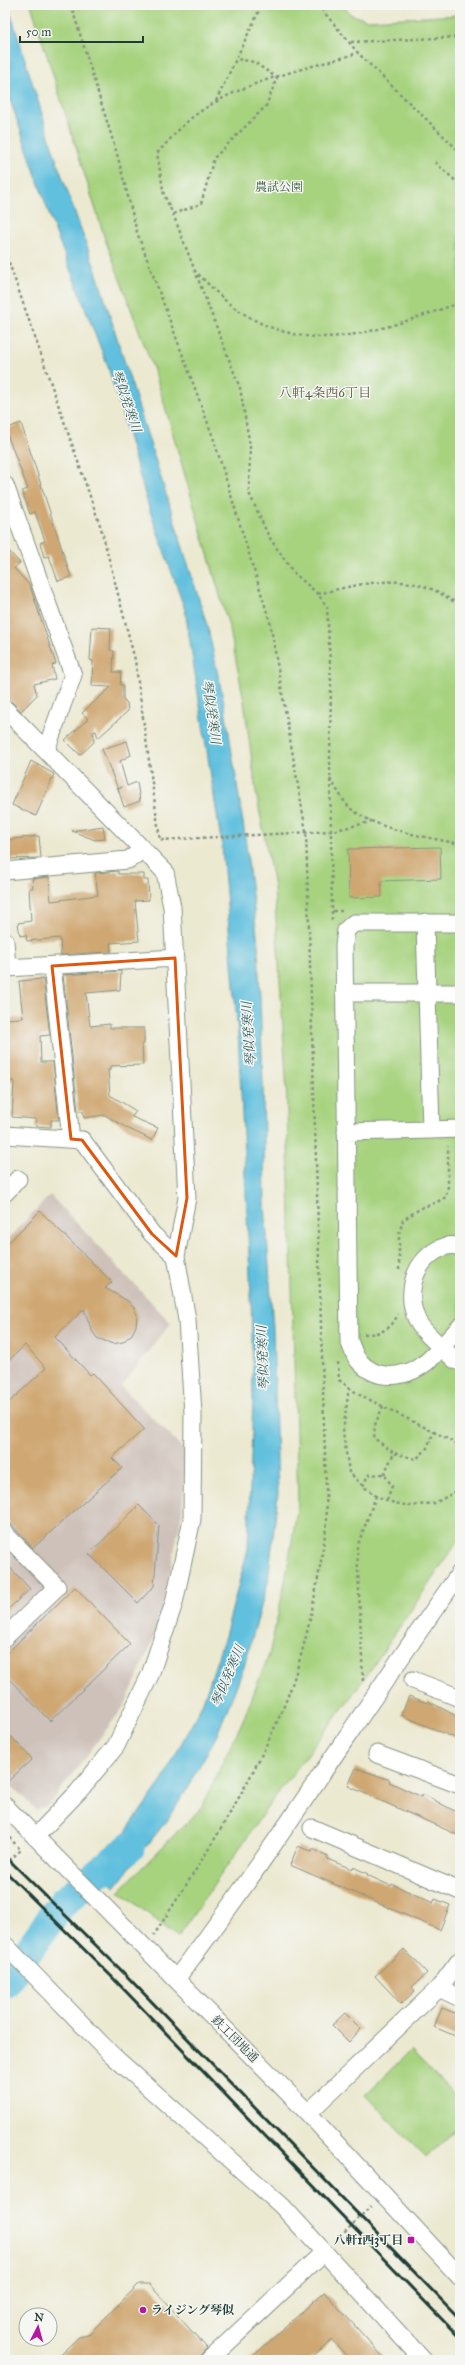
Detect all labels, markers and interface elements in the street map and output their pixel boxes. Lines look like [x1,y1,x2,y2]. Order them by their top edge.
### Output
scale bar [20,18,143,44]
text: 50 m [26,25,51,39]
park label: 農試公園 [255,180,303,194]
water label: 琴似発寒川 [108,368,145,436]
district label: 八軒4条西6丁目 [279,385,371,401]
water label: 琴似発寒川 [199,679,224,747]
water label: 琴似発寒川 [239,999,259,1067]
water label: 琴似発寒川 [254,1323,272,1391]
water label: 琴似発寒川 [208,1641,249,1709]
street label: 鉄工団地通 [208,2012,261,2065]
place label: 八軒1西3丁目 [333,2233,403,2248]
marker: 八軒1西3丁目 [406,2235,416,2245]
place label: ライジング琴似 [151,2303,234,2317]
marker: ライジング琴似 [138,2305,148,2315]
north arrow [18,2307,58,2347]
text: N [34,2311,45,2325]

